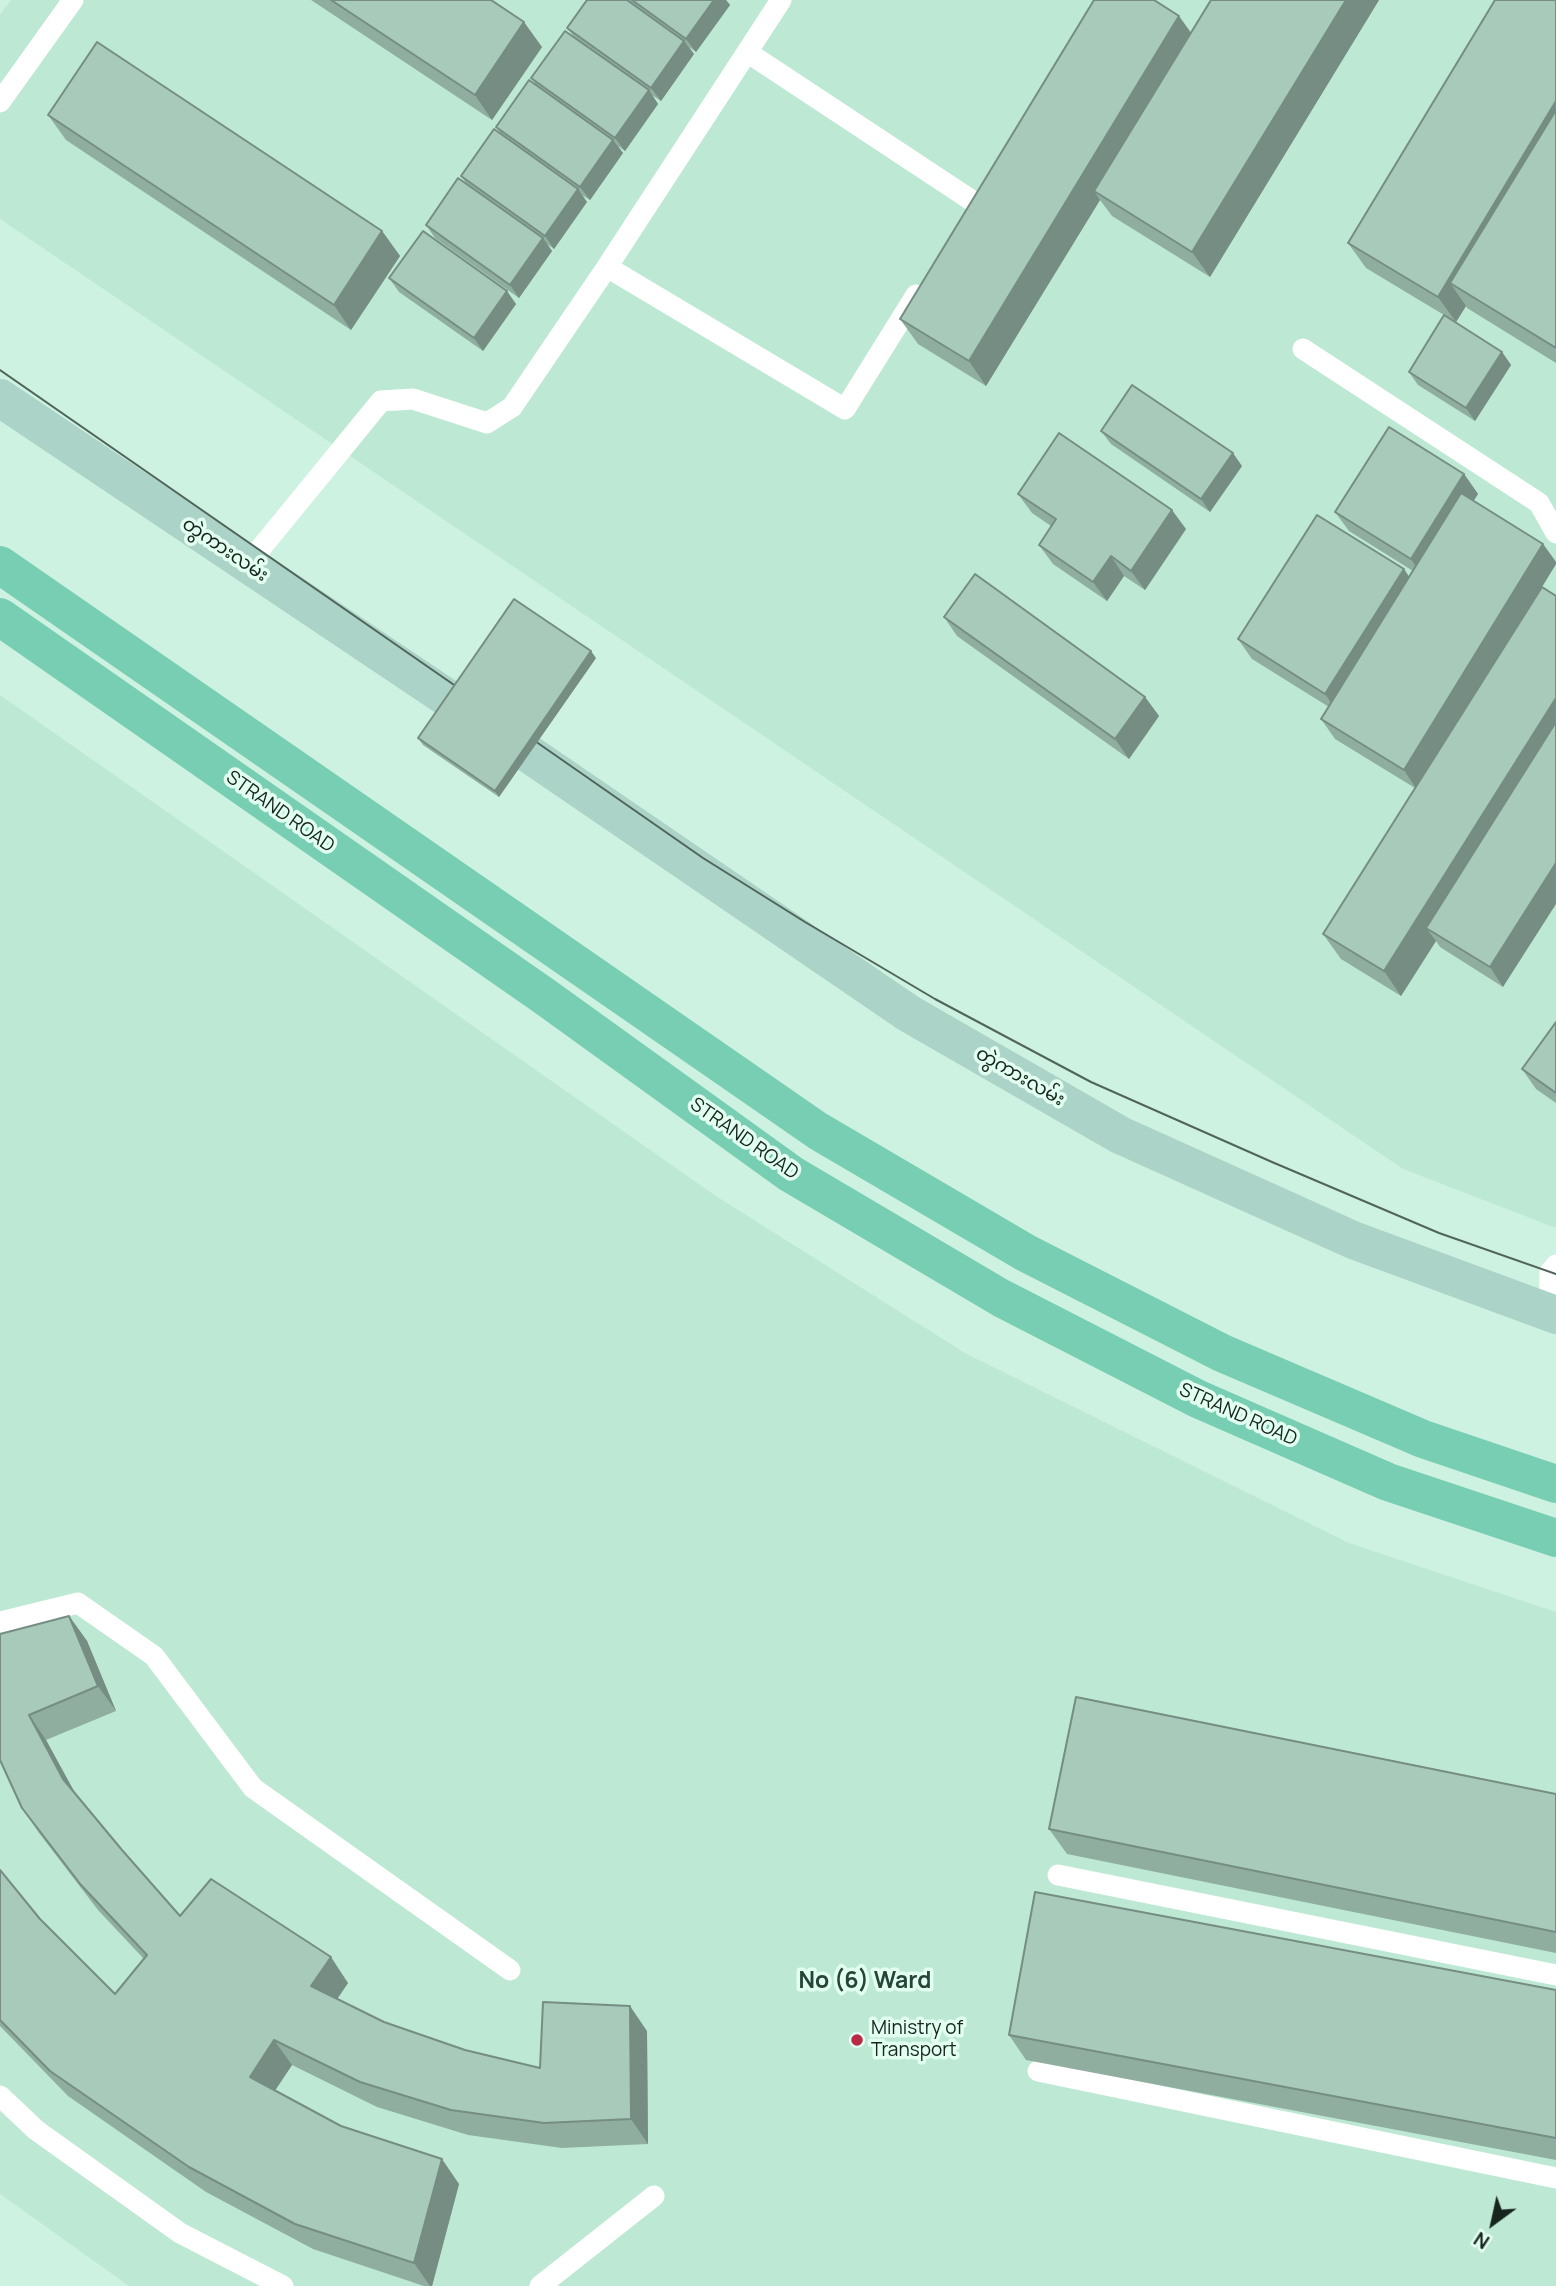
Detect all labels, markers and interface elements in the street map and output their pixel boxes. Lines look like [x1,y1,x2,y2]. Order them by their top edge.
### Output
street label: တွဲကားလမ်း [178,513,272,587]
street label: STRAND ROAD [222,766,338,858]
street label: တွဲကားလမ်း [972,1042,1068,1112]
street label: STRAND ROAD [686,1093,802,1185]
street label: STRAND ROAD [1175,1379,1301,1451]
district label: No (6) Ward [799,1968,931,1996]
place label: Ministry of Transport [871,2018,963,2062]
marker: Ministry of Transport [849,2032,865,2048]
north arrow [1458,2188,1528,2258]
text: N [1469,2226,1494,2255]

